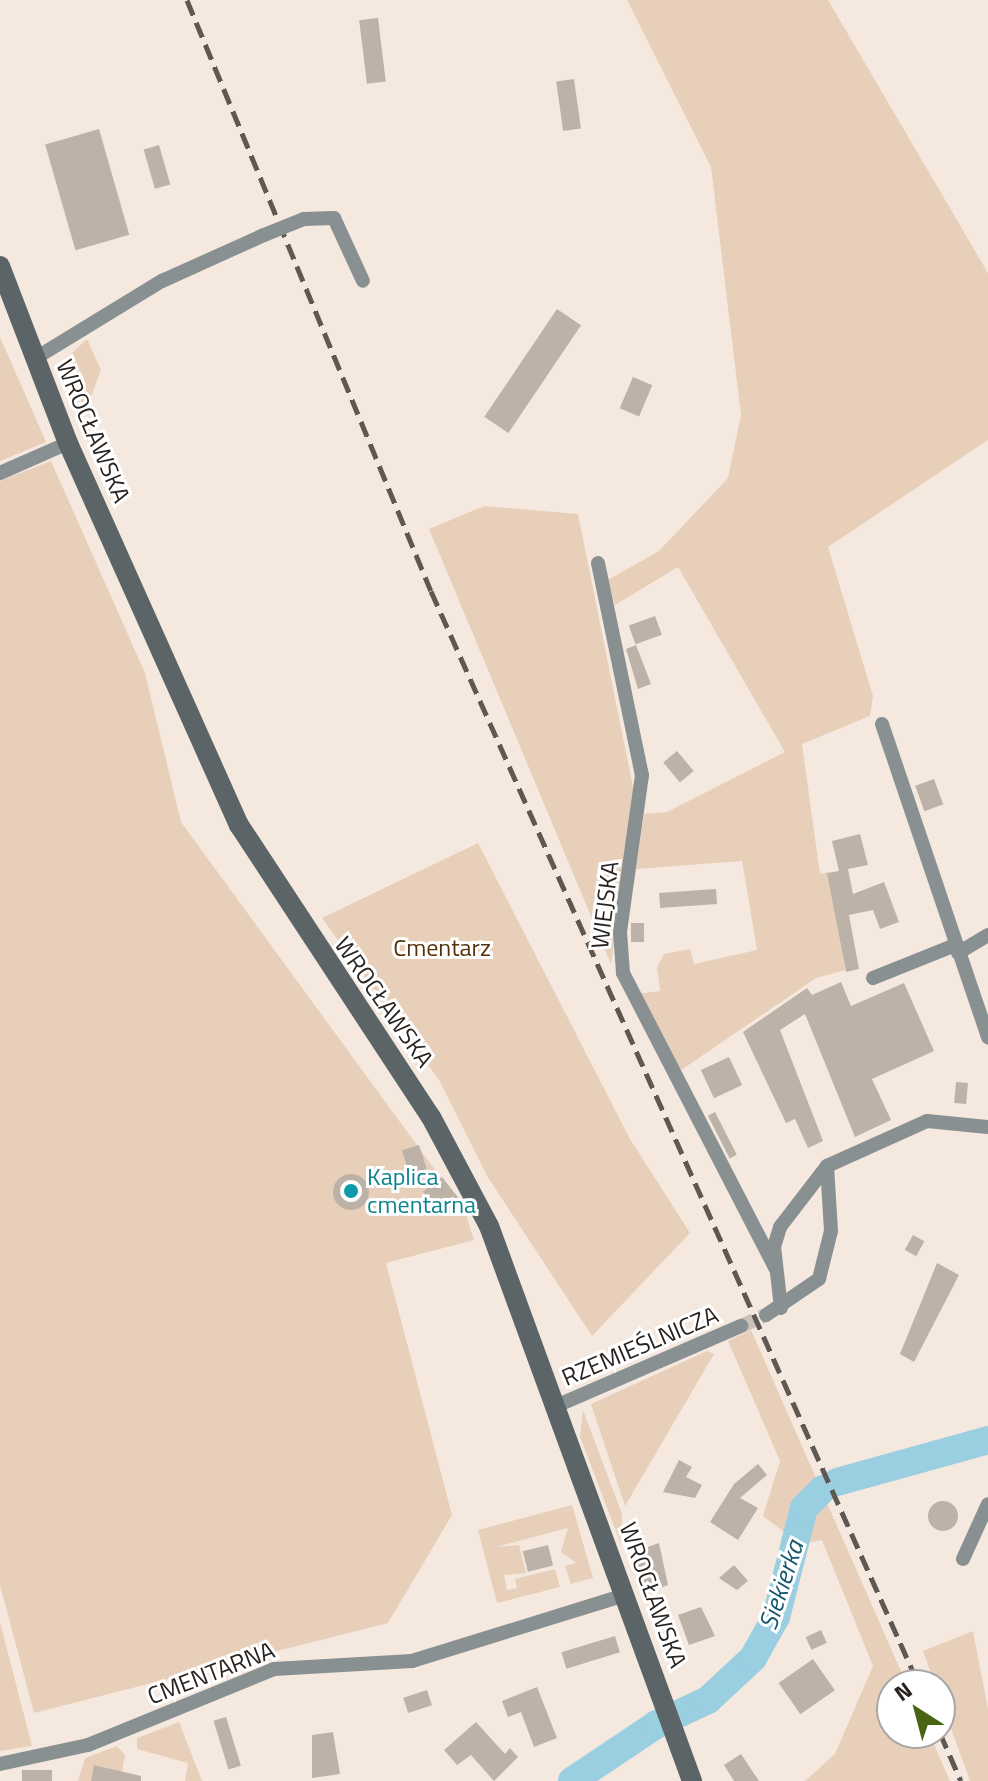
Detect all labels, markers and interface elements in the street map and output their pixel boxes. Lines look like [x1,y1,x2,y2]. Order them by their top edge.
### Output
street label: WROCŁAWSKA [50,355,136,507]
street label: WIEJSKA [585,859,625,951]
street label: WROCŁAWSKA [328,931,440,1073]
park label: Cmentarz [393,934,491,962]
place label: Kaplica cmentarna [367,1163,476,1219]
marker: Kaplica cmentarna [342,1182,360,1200]
street label: RZEMIEŚLNICZA [557,1300,723,1392]
street label: WROCŁAWSKA [613,1518,693,1672]
water label: Siekierka [752,1537,810,1633]
street label: CMENTARNA [143,1636,279,1710]
north arrow [876,1669,956,1749]
text: N [887,1673,919,1709]

